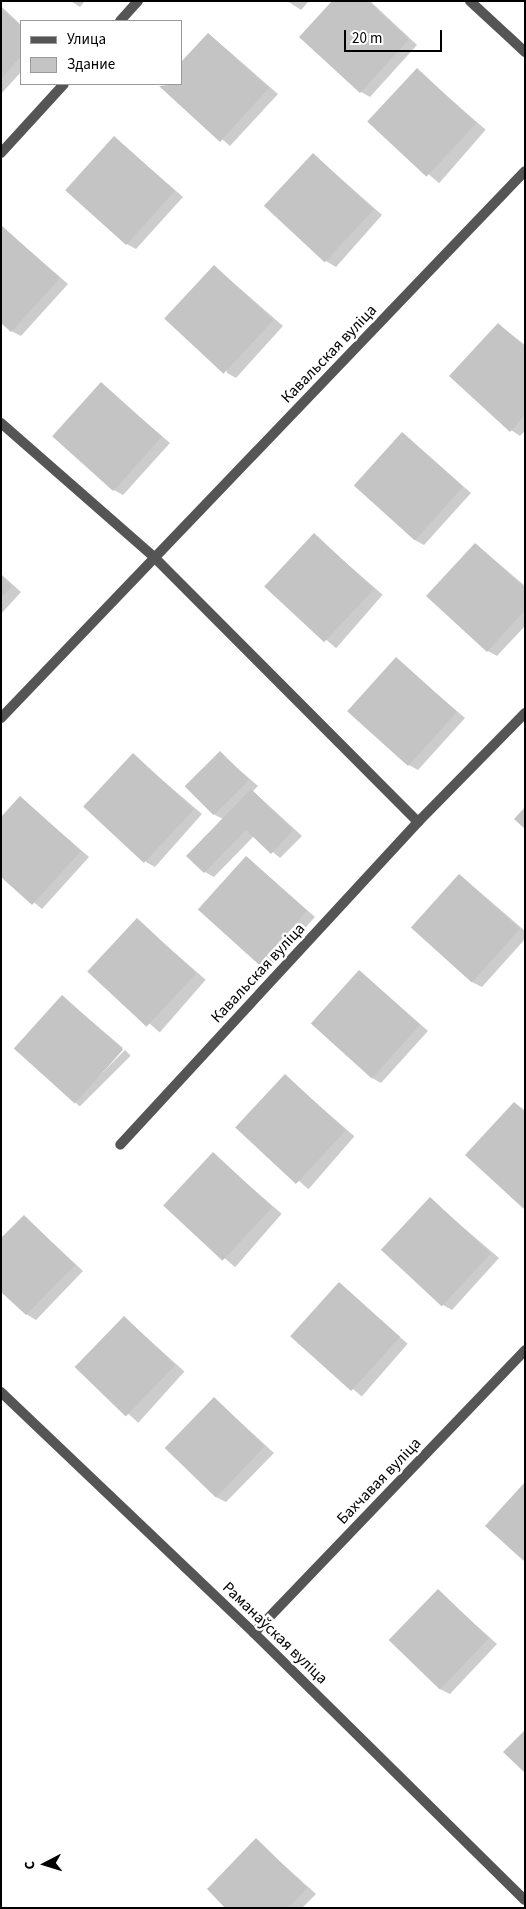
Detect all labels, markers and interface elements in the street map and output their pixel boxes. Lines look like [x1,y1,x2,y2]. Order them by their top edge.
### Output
legend [20,20,182,85]
scale bar [346,20,444,52]
text: 20 m [352,28,382,49]
text: Улица [67,29,106,50]
text: Здание [67,54,115,75]
street label: Кавальская вуліца [277,301,381,407]
street label: Кавальская вуліца [207,919,309,1027]
street label: Бахчавая вуліца [333,1434,425,1528]
street label: Раманаўская вуліца [218,1578,332,1688]
north arrow [20,1839,70,1889]
text: С [20,1860,40,1870]

